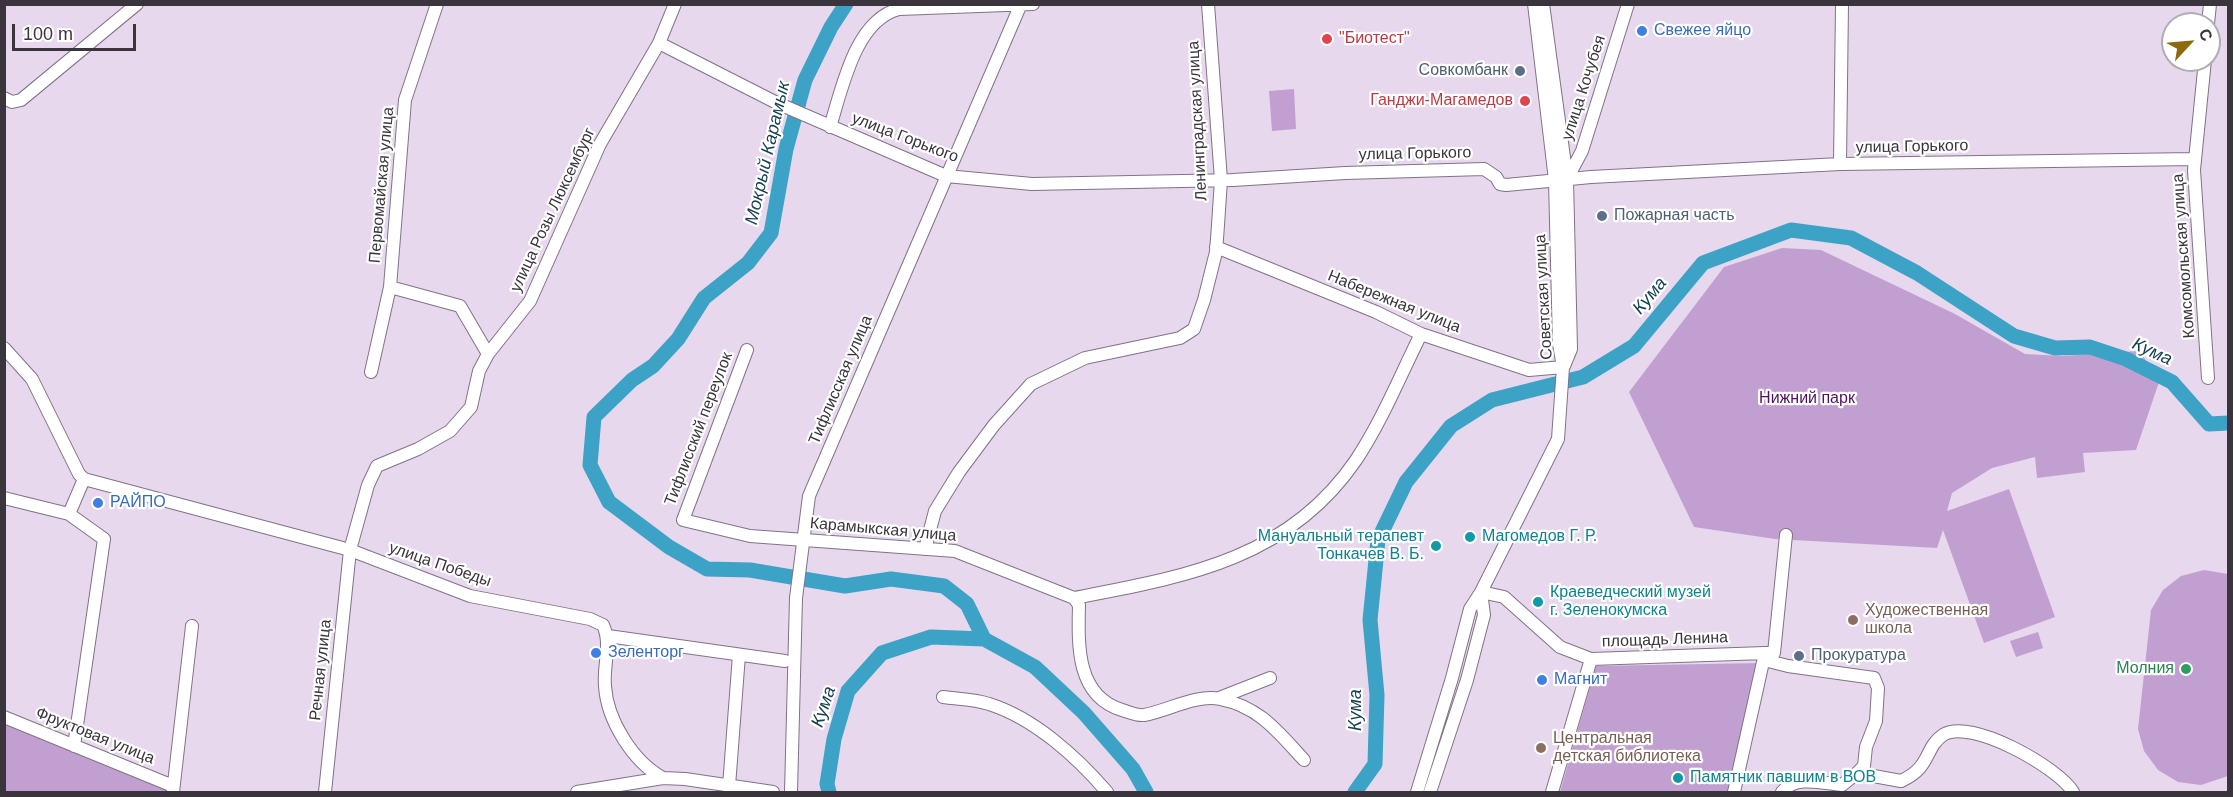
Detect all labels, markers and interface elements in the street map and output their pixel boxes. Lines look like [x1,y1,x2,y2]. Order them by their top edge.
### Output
scale bar [15,12,140,50]
north arrow [2161,12,2221,72]
place label: Свежее яйцо [1654,21,1751,41]
text: 100 m [23,24,73,44]
marker: Свежее яйцо [1635,24,1649,38]
text: С [2196,26,2216,44]
place label: "Биотест" [1339,29,1410,49]
marker: "Биотест" [1320,32,1334,46]
street label: улица Кочубея [1558,33,1610,143]
street label: Ленинградская улица [1184,40,1212,202]
place label: Совкомбанк [1419,61,1508,81]
marker: Совкомбанк [1513,64,1527,78]
water label: Мокрый Карамык [741,79,795,227]
place label: Ганджи-Магамедов [1370,91,1513,111]
marker: Ганджи-Магамедов [1518,94,1532,108]
street label: Первомайская улица [366,106,398,264]
street label: улица Горького [849,109,961,167]
street label: улица Розы Люксембург [506,125,600,295]
street label: улица Горького [1856,136,1968,158]
street label: улица Горького [1359,143,1471,165]
street label: Комсомольская улица [2169,173,2199,339]
place label: Пожарная часть [1614,206,1734,226]
marker: Пожарная часть [1595,209,1609,223]
street label: Советская улица [1531,234,1557,360]
street label: Набережная улица [1325,267,1463,337]
water label: Кума [1628,273,1672,319]
street label: Тифлисская улица [805,313,877,447]
water label: Кума [2129,333,2175,371]
street label: Тифлисский переулок [661,350,737,508]
park label: Нижний парк [1759,389,1855,409]
place label: РАЙПО [110,493,166,513]
marker: РАЙПО [91,496,105,510]
street label: Карамыкская улица [809,514,957,546]
place label: Мануальный терапевт Тонкачев В. Б. [1258,527,1424,565]
place label: Магомедов Г. Р. [1482,527,1597,547]
marker: Магомедов Г. Р. [1463,530,1477,544]
street label: улица Победы [386,538,494,592]
marker: Мануальный терапевт Тонкачев В. Б. [1429,539,1443,553]
place label: Краеведческий музей г. Зеленокумска [1550,583,1711,621]
marker: Краеведческий музей г. Зеленокумска [1531,595,1545,609]
place label: Художественная школа [1865,601,1988,639]
marker: Художественная школа [1846,613,1860,627]
street label: Речная улица [306,619,336,721]
street label: площадь Ленина [1602,628,1728,652]
place label: Зеленторг [608,643,684,663]
marker: Зеленторг [589,646,603,660]
place label: Прокуратура [1811,646,1906,666]
marker: Прокуратура [1792,649,1806,663]
place label: Молния [2116,659,2174,679]
marker: Молния [2179,662,2193,676]
place label: Магнит [1554,670,1607,690]
marker: Магнит [1535,673,1549,687]
water label: Кума [807,684,841,730]
water label: Кума [1345,689,1367,731]
street label: Фруктовая улица [33,703,157,769]
place label: Центральная детская библиотека [1553,729,1701,767]
marker: Центральная детская библиотека [1534,741,1548,755]
place label: Памятник павшим в ВОВ [1690,768,1876,788]
marker: Памятник павшим в ВОВ [1671,771,1685,785]

